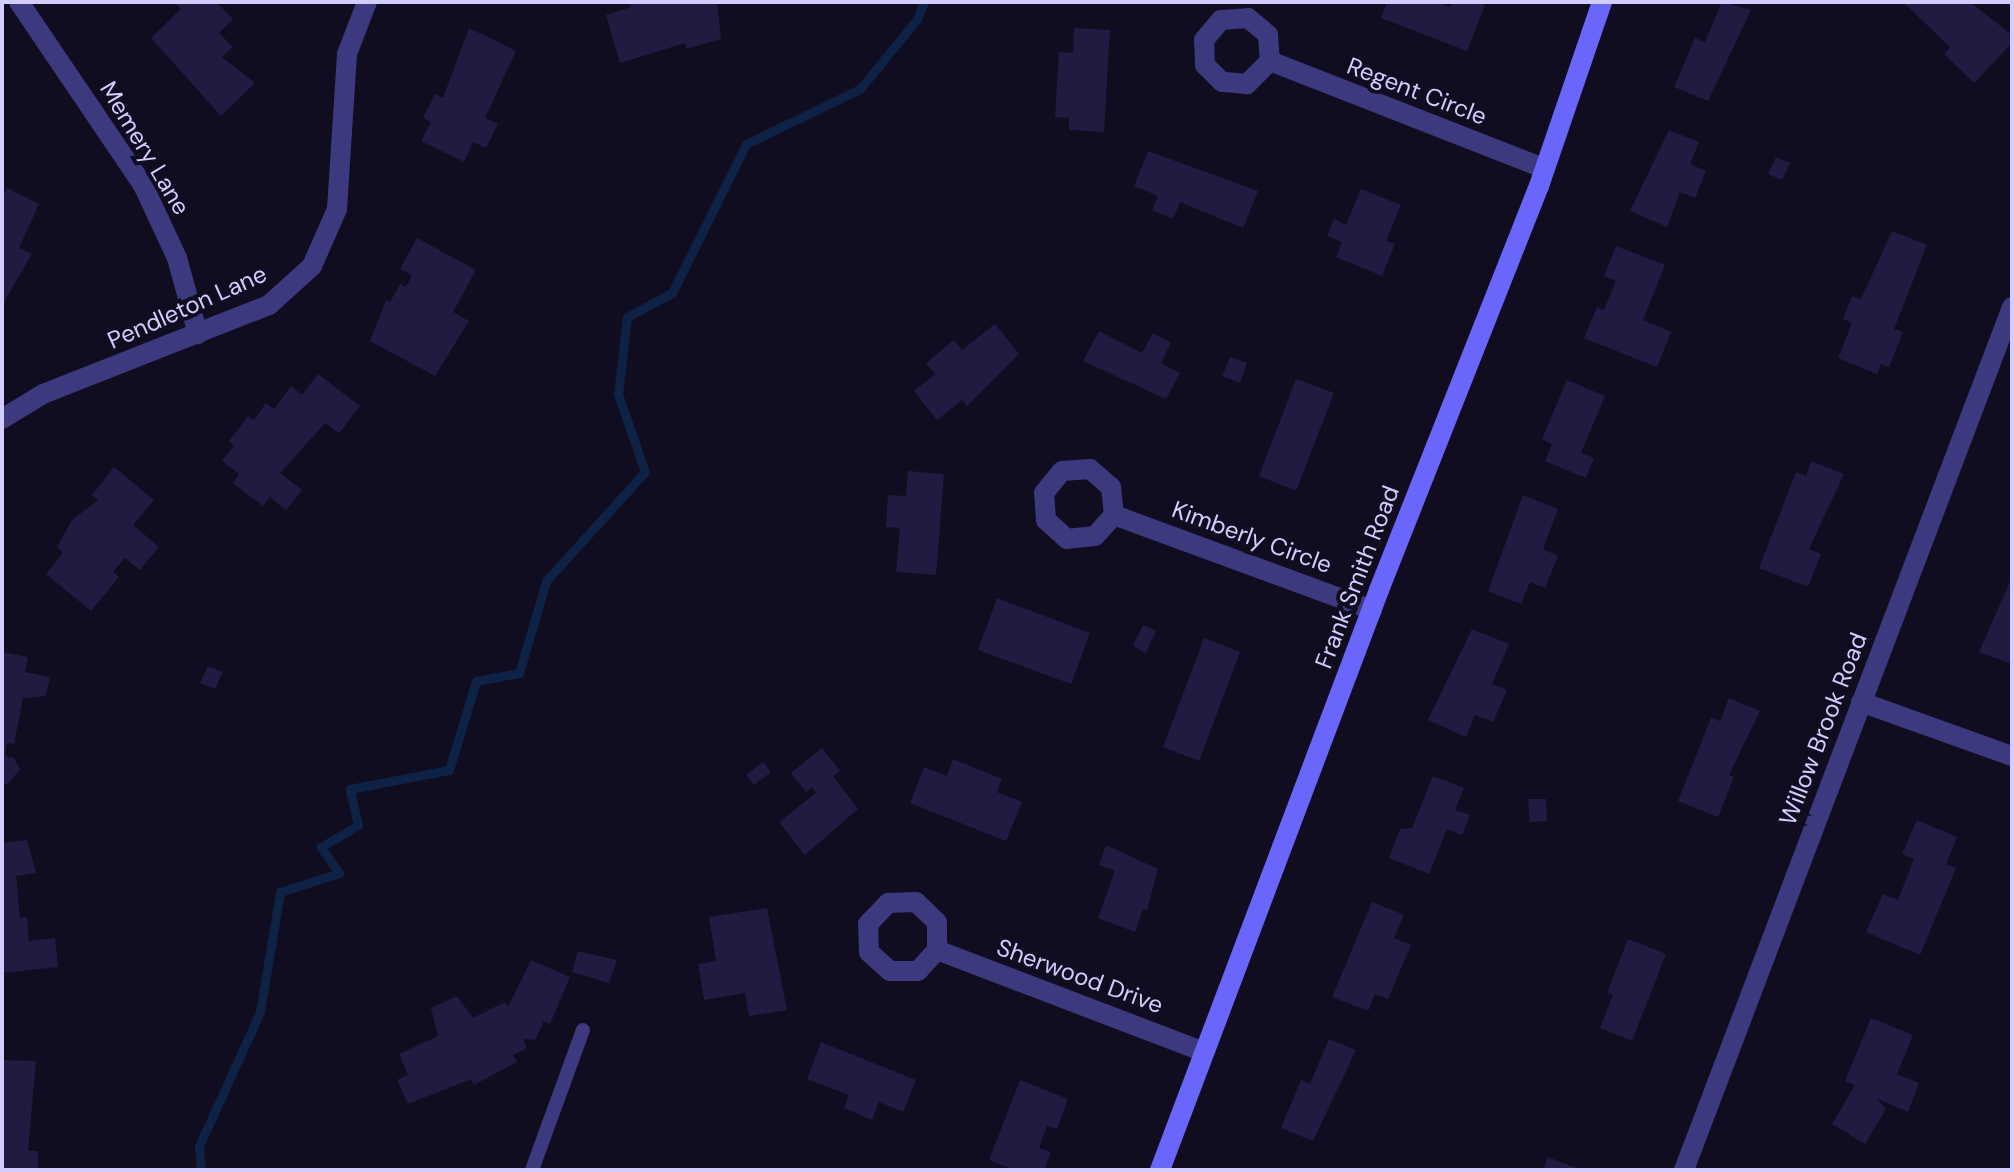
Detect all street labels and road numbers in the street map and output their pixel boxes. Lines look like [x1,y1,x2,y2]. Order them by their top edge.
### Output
street label: Regent Circle [1343,51,1491,131]
street label: Memery Lane [94,76,196,220]
street label: Pendleton Lane [103,259,271,355]
street label: Frank Smith Road [1309,481,1405,673]
street label: Kimberly Circle [1168,495,1336,579]
street label: Willow Brook Road [1773,629,1873,829]
street label: Sherwood Drive [993,933,1167,1019]

